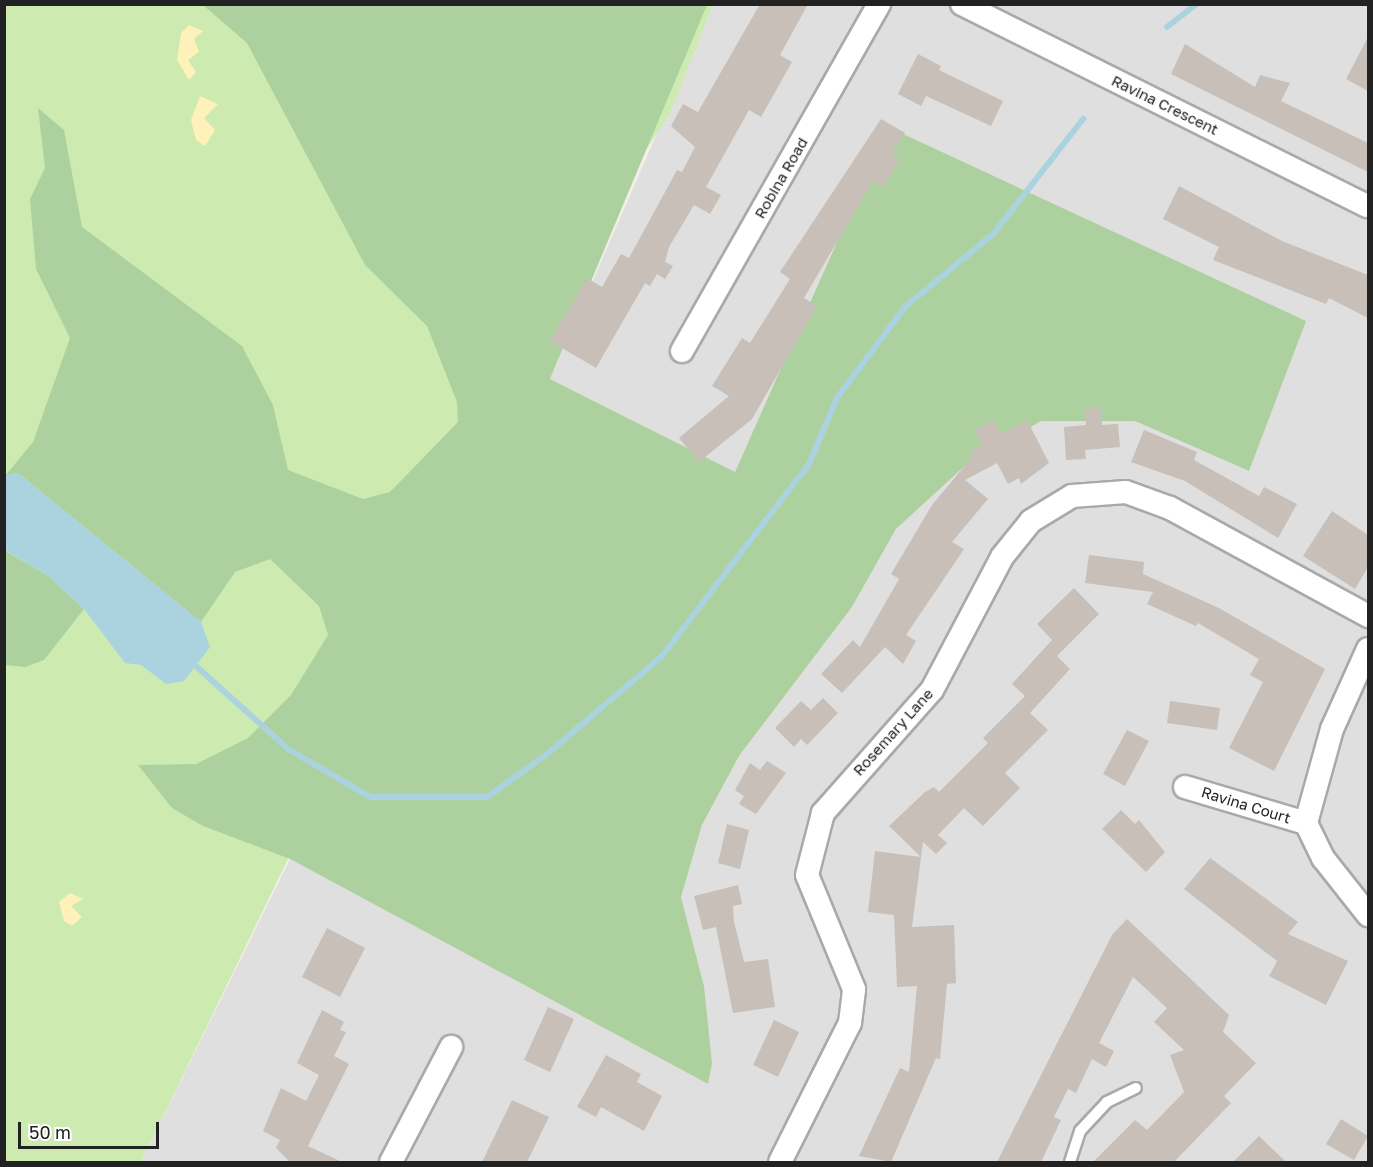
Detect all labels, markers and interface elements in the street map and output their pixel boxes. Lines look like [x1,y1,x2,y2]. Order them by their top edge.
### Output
street label: Ravina Crescent [1109,71,1221,139]
street label: Robina Road [751,134,811,222]
street label: Rosemary Lane [849,685,937,779]
street label: Ravina Court [1199,783,1293,827]
scale bar [21,1110,162,1148]
text: 50 m [29,1121,71,1143]

